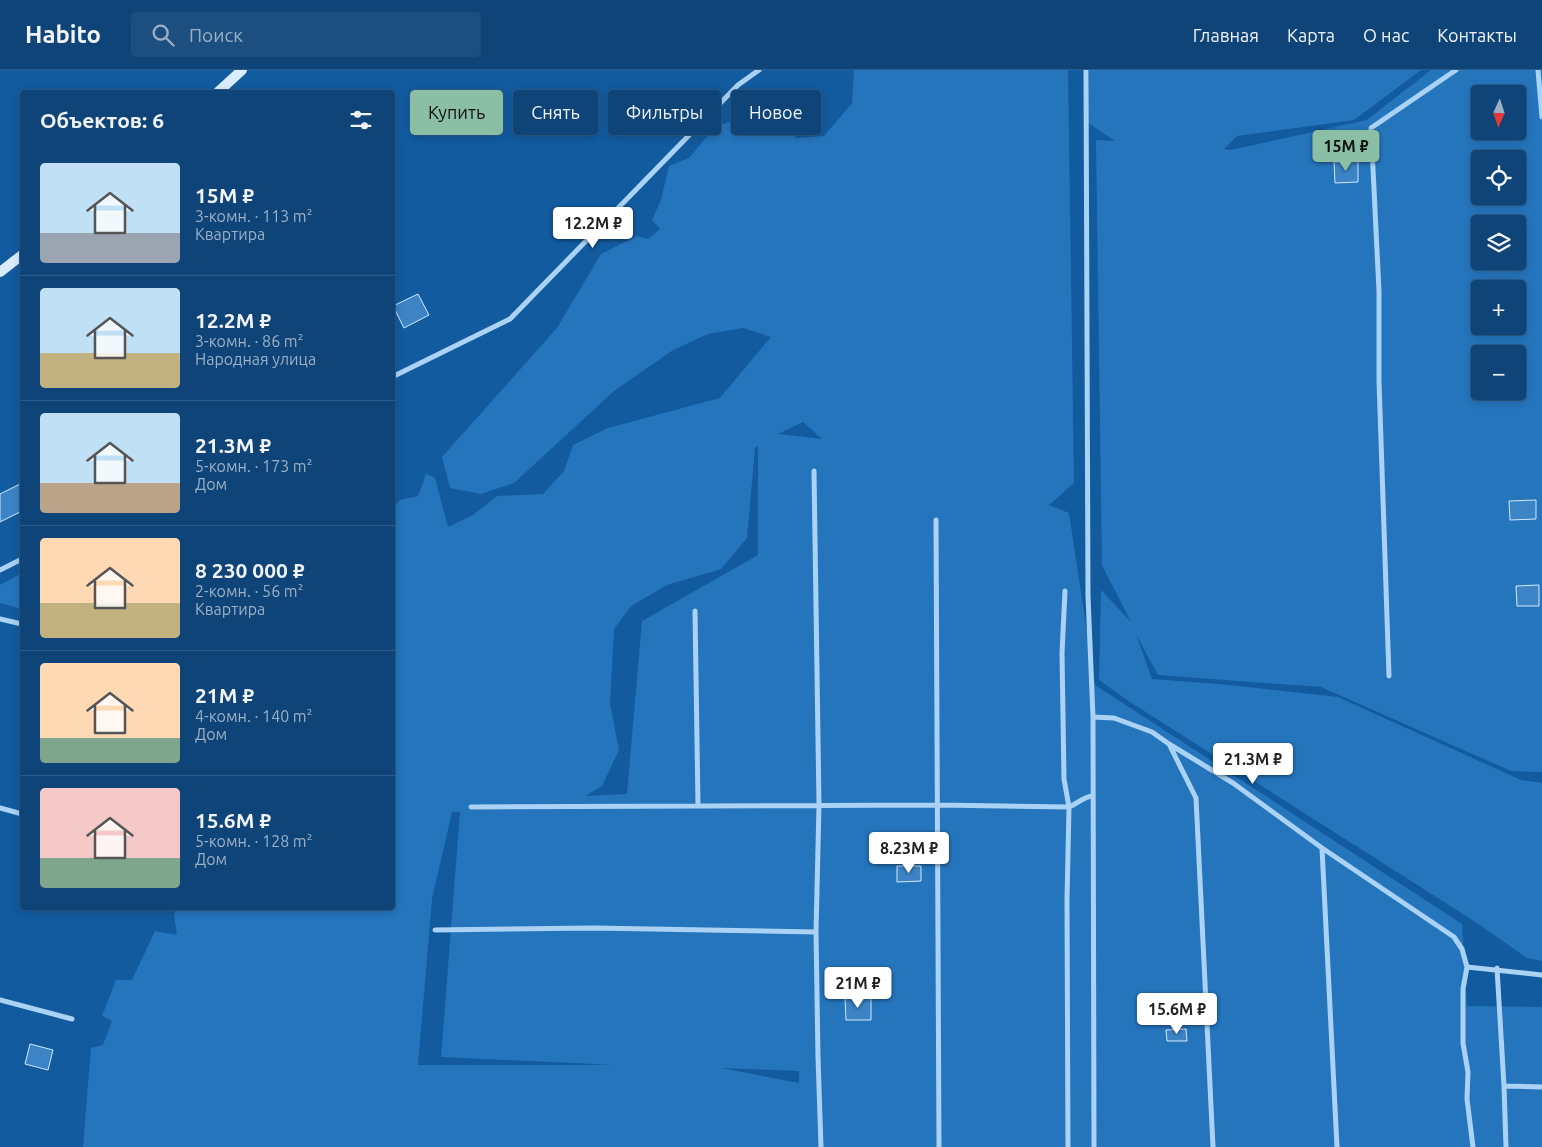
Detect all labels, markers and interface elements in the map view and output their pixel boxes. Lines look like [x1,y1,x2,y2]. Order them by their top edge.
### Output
search box [131,12,481,57]
text: Habito [25,21,101,48]
icon: search [149,21,177,49]
text: Поиск [189,24,243,46]
text: Главная [1193,25,1259,45]
text: Карта [1287,25,1335,45]
text: О нас [1363,25,1409,45]
text: Контакты [1437,25,1517,45]
north arrow [1471,85,1526,140]
map controls [1471,85,1526,400]
chip: Купить [410,90,503,135]
chip: Снять [513,90,598,135]
chip: Фильтры [608,90,721,135]
chip: Новое [731,90,821,135]
icon: filters [347,106,375,134]
text: Объектов: 6 [40,108,164,132]
pin: 15M ₽ [1311,129,1381,172]
text: 15M ₽ [1323,137,1369,155]
button: locate [1471,150,1526,205]
icon: home [80,183,140,243]
text: 15M ₽ [195,183,254,207]
pin: 12.2M ₽ [547,206,639,249]
text: 3-комн. · 113 m² [195,207,312,225]
text: 12.2M ₽ [564,214,622,232]
button: layers [1471,215,1526,270]
text: Квартира [195,225,265,243]
button: + [1471,280,1526,335]
icon: home [80,308,140,368]
text: 12.2M ₽ [195,308,271,332]
text: 3-комн. · 86 m² [195,332,303,350]
button: − [1471,345,1526,400]
text: Народная улица [195,350,316,368]
icon: home [80,433,140,493]
text: 21.3M ₽ [195,433,271,457]
text: 5-комн. · 173 m² [195,457,312,475]
text: Дом [195,475,227,493]
icon: home [80,558,140,618]
text: 8 230 000 ₽ [195,558,305,582]
text: 2-комн. · 56 m² [195,582,303,600]
text: Квартира [195,600,265,618]
icon: home [80,683,140,743]
text: 21M ₽ [195,683,254,707]
text: 4-комн. · 140 m² [195,707,312,725]
text: Дом [195,725,227,743]
pin: 21.3M ₽ [1207,742,1299,785]
text: 21.3M ₽ [1224,750,1282,768]
icon: home [80,808,140,868]
text: 15.6M ₽ [195,808,271,832]
text: 5-комн. · 128 m² [195,832,312,850]
pin: 8.23M ₽ [863,832,955,874]
text: 8.23M ₽ [880,839,938,857]
text: Дом [195,850,227,868]
pin: 21M ₽ [823,966,893,1009]
text: 21M ₽ [835,974,881,992]
pin: 15.6M ₽ [1131,992,1223,1035]
text: 15.6M ₽ [1148,1000,1206,1018]

